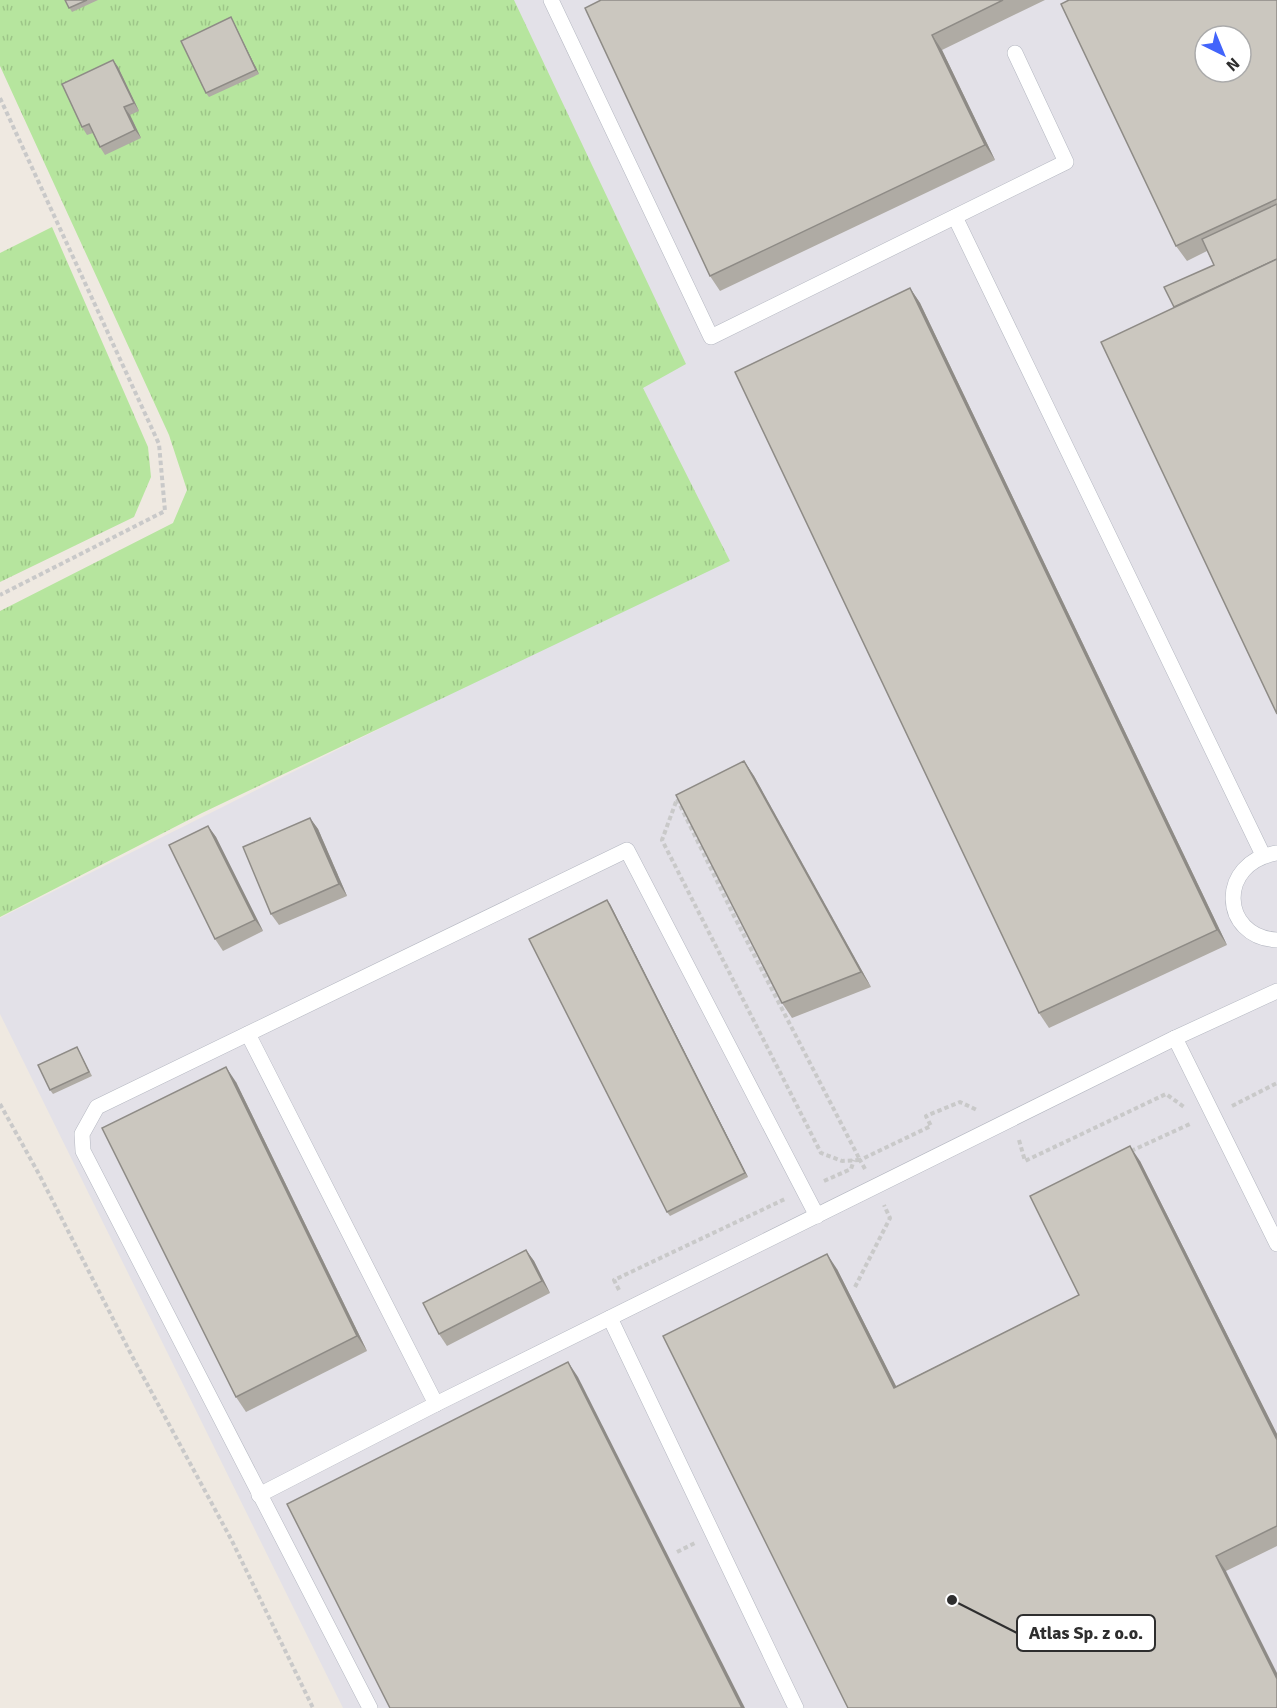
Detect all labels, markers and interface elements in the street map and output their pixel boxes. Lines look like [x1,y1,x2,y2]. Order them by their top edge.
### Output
north arrow [1193,24,1253,84]
text: N [1222,53,1243,75]
callout: Atlas Sp. z o.o. [1017,1615,1155,1651]
text: Atlas Sp. z o.o. [1029,1622,1143,1644]

